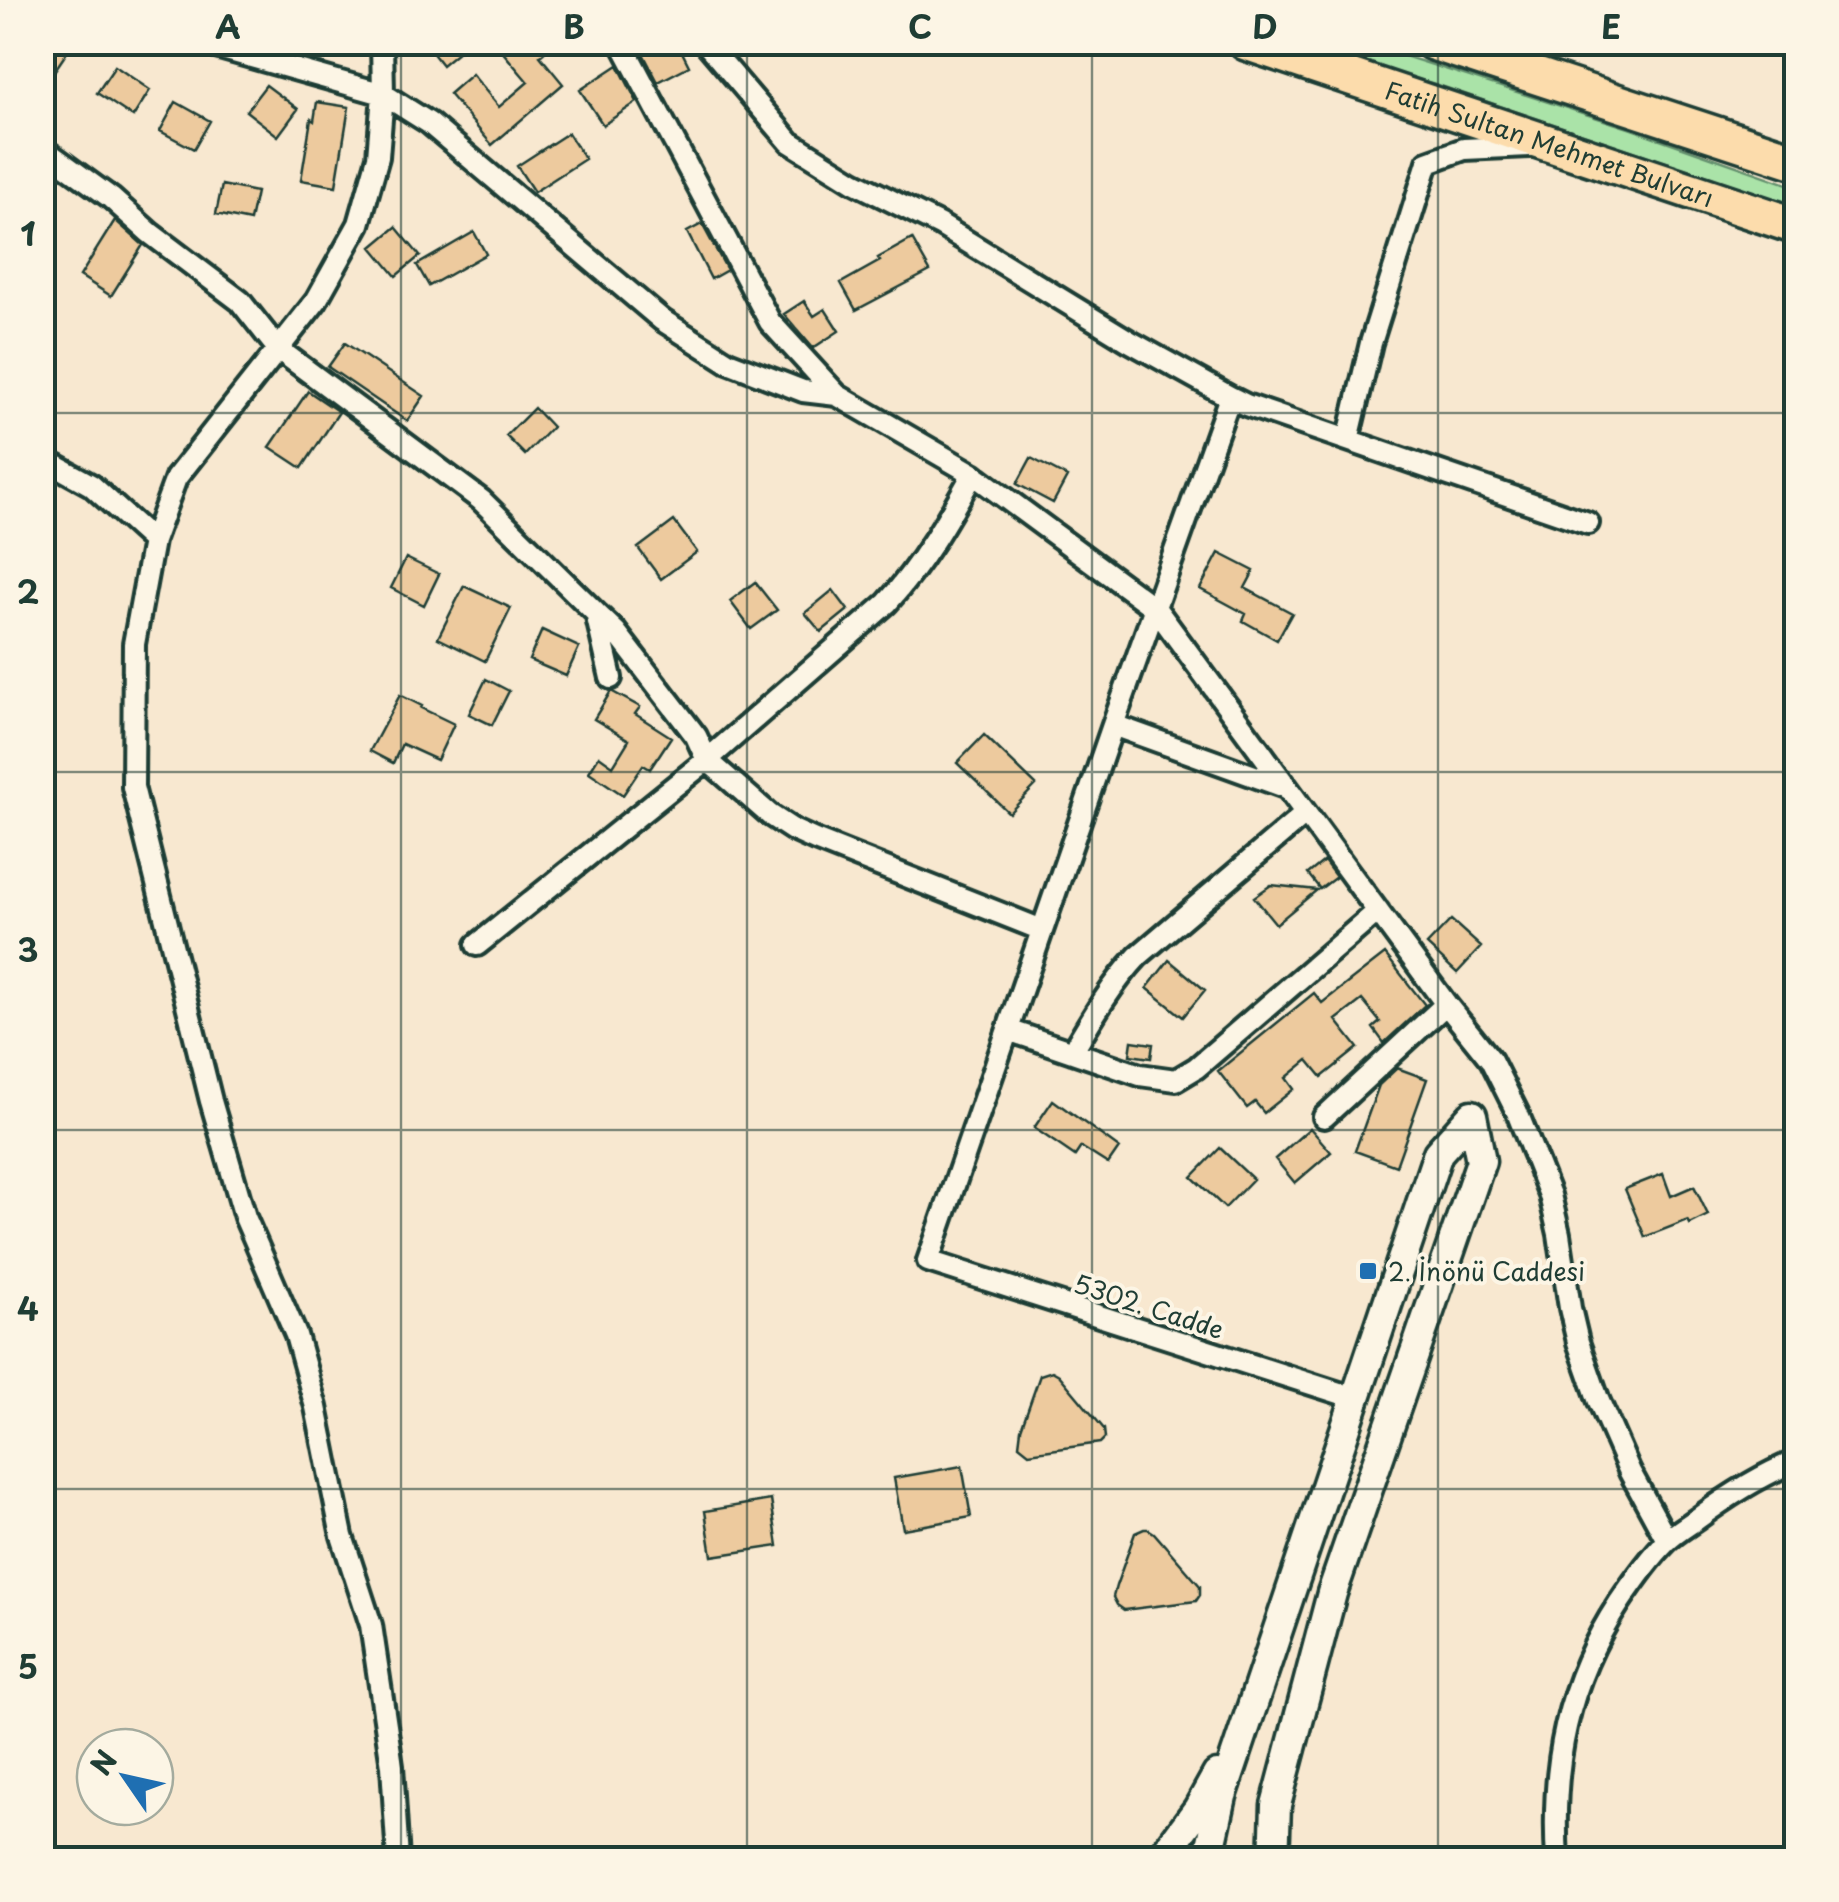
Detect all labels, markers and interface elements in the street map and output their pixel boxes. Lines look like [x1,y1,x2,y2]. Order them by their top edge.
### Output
text: A [215,2,241,50]
text: B [563,2,585,50]
text: C [908,2,932,50]
text: D [1252,2,1278,50]
text: E [1601,2,1621,50]
street label: Fatih Sultan Mehmet Bulvarı [1380,71,1719,216]
text: 1 [20,209,36,257]
text: 2 [17,567,39,615]
text: 3 [18,925,38,973]
place label: 2. İnönü Caddesi [1388,1252,1585,1290]
marker: 2. İnönü Caddesi [1357,1260,1379,1282]
street label: 5302. Cadde [1069,1264,1229,1348]
text: 4 [17,1284,39,1332]
text: 5 [18,1642,38,1690]
north arrow [75,1727,175,1827]
text: N [79,1741,127,1783]

